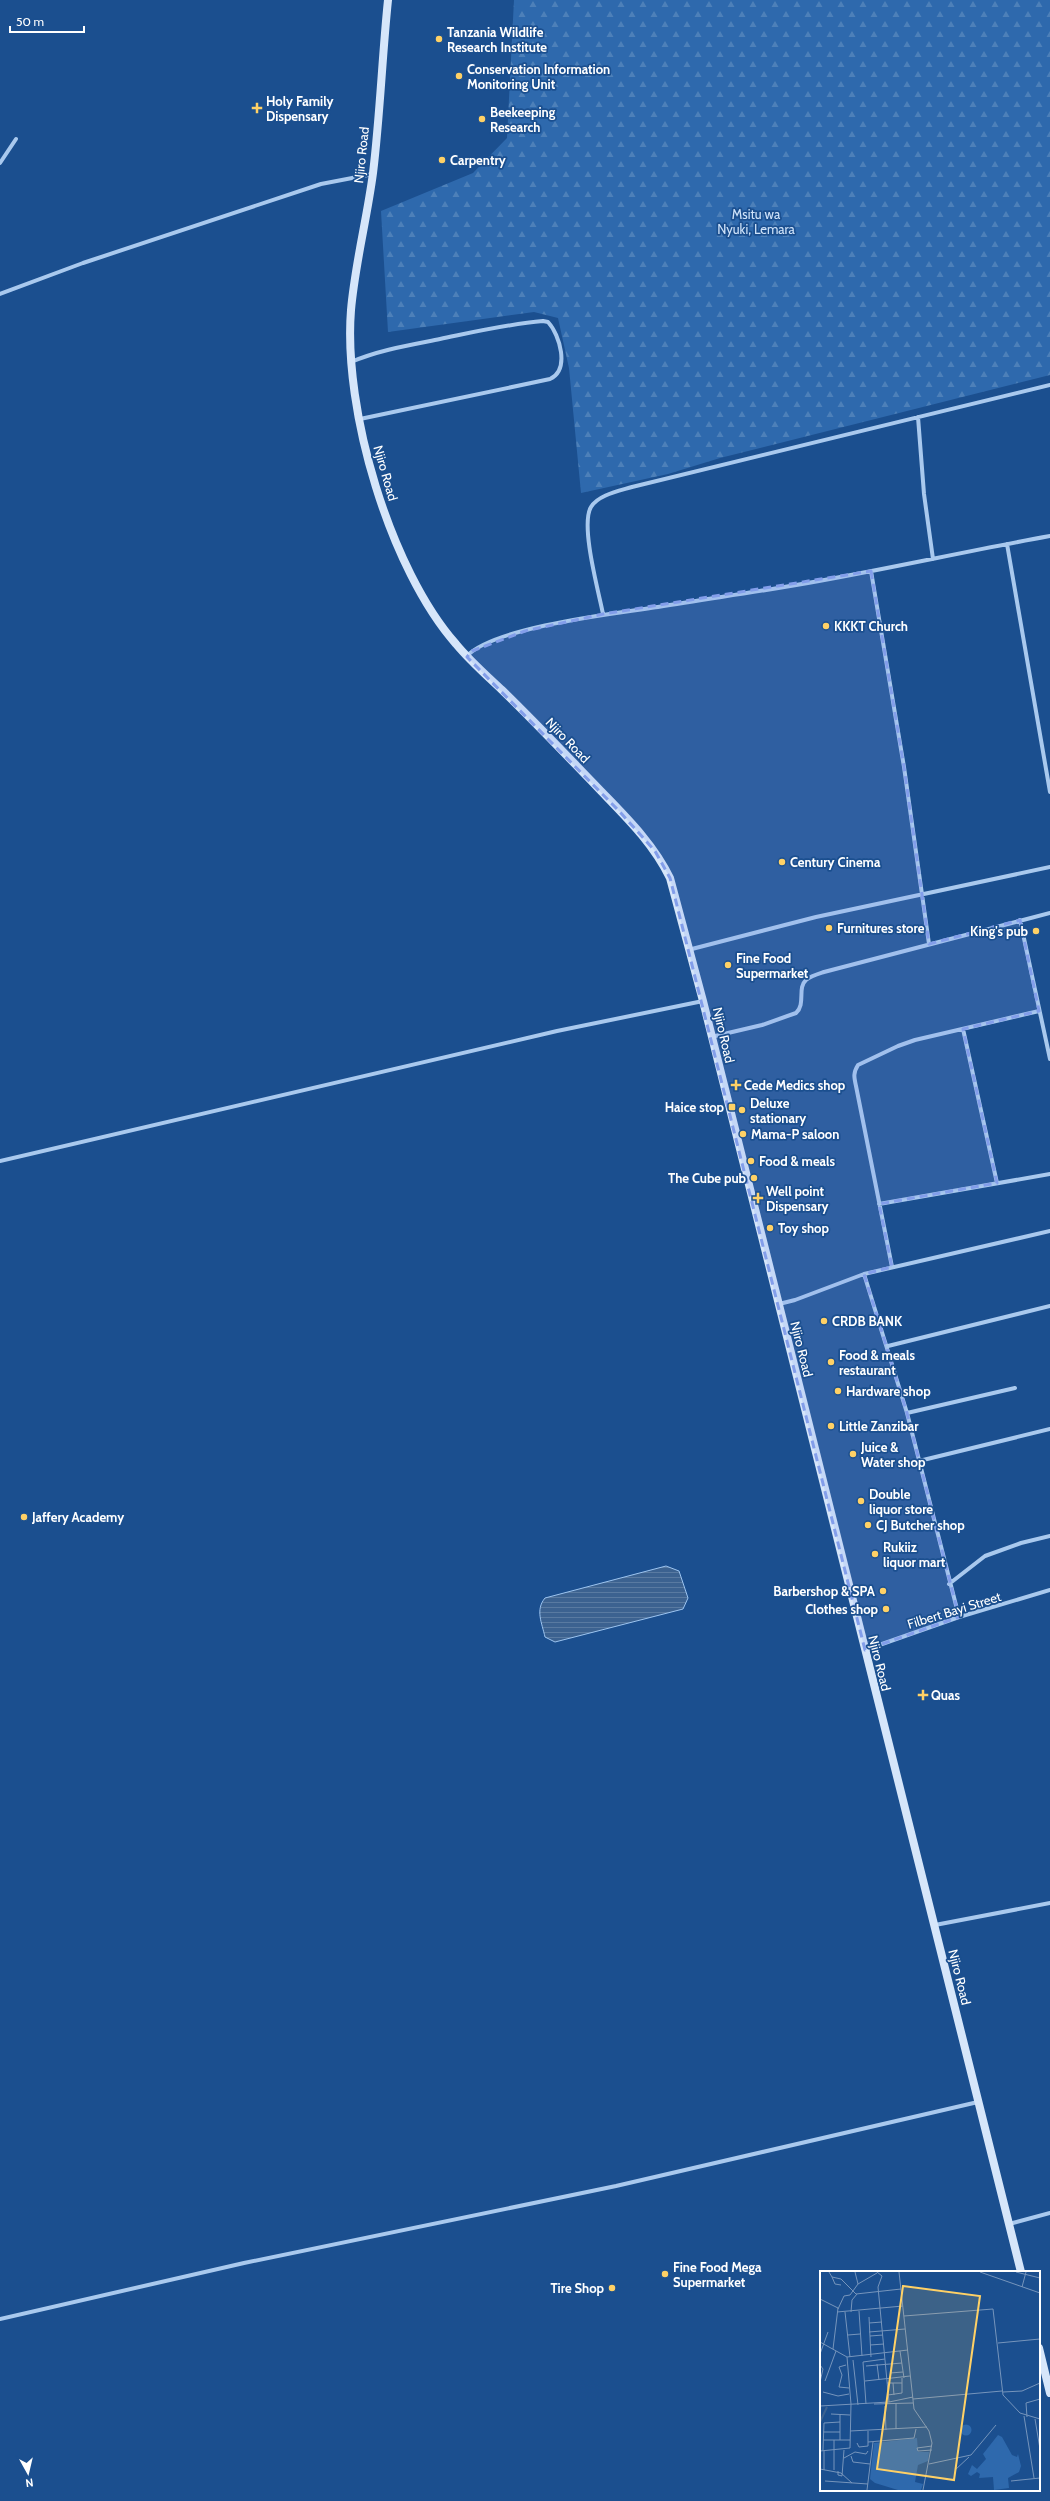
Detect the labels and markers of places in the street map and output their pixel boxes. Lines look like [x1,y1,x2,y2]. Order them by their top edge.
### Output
place label: Tanzania Wildlife Research Institute [447,24,547,55]
marker: Tanzania Wildlife Research Institute [434,34,444,44]
place label: Conservation Information Monitoring Unit [467,61,610,92]
marker: Conservation Information Monitoring Unit [454,71,464,81]
place label: Holy Family Dispensary [266,93,334,124]
marker: Holy Family Dispensary [251,102,263,114]
place label: Beekeeping Research [490,104,556,135]
marker: Beekeeping Research [477,114,487,124]
place label: Carpentry [450,152,506,168]
marker: Carpentry [437,155,447,165]
place label: KKKT Church [834,618,908,634]
marker: KKKT Church [821,621,831,631]
place label: Century Cinema [790,854,881,870]
marker: Century Cinema [777,857,787,867]
place label: Furnitures store [837,920,925,936]
marker: Furnitures store [824,923,834,933]
place label: King's pub [970,923,1029,939]
marker: King's pub [1031,926,1041,936]
place label: Fine Food Supermarket [736,950,809,981]
marker: Fine Food Supermarket [723,960,733,970]
place label: Cede Medics shop [744,1077,846,1093]
marker: Cede Medics shop [731,1080,741,1090]
place label: Deluxe stationary [750,1095,806,1126]
place label: Haice stop [665,1099,725,1115]
marker: Haice stop [727,1102,737,1112]
marker: Deluxe stationary [737,1105,747,1115]
place label: Mama-P saloon [751,1126,839,1142]
marker: Mama-P saloon [738,1129,748,1139]
place label: Food & meals [759,1153,835,1169]
marker: Food & meals [746,1156,756,1166]
place label: The Cube pub [668,1170,747,1186]
marker: The Cube pub [749,1173,759,1183]
place label: Well point Dispensary [766,1183,828,1214]
marker: Well point Dispensary [753,1193,763,1203]
place label: Toy shop [778,1220,829,1236]
marker: Toy shop [765,1223,775,1233]
place label: CRDB BANK [832,1313,903,1329]
marker: CRDB BANK [819,1316,829,1326]
place label: Food & meals restaurant [839,1347,915,1378]
marker: Food & meals restaurant [826,1357,836,1367]
place label: Hardware shop [846,1383,931,1399]
marker: Hardware shop [833,1386,843,1396]
place label: Little Zanzibar [839,1418,919,1434]
marker: Little Zanzibar [826,1421,836,1431]
place label: Juice & Water shop [860,1439,926,1470]
marker: Juice & Water shop [848,1449,858,1459]
place label: Double liquor store [869,1486,933,1517]
marker: Double liquor store [856,1496,866,1506]
place label: Jaffery Academy [31,1509,124,1525]
marker: Jaffery Academy [19,1512,29,1522]
place label: CJ Butcher shop [876,1517,965,1533]
marker: CJ Butcher shop [863,1520,873,1530]
place label: Rukiiz liquor mart [883,1539,946,1570]
marker: Rukiiz liquor mart [870,1549,880,1559]
place label: Barbershop & SPA [773,1583,876,1599]
marker: Barbershop & SPA [878,1586,888,1596]
place label: Clothes shop [805,1601,879,1617]
marker: Clothes shop [881,1604,891,1614]
place label: Quas [931,1687,960,1703]
marker: Quas [918,1690,928,1700]
place label: Fine Food Mega Supermarket [673,2259,762,2290]
marker: Fine Food Mega Supermarket [660,2269,670,2279]
place label: Tire Shop [551,2280,605,2296]
marker: Tire Shop [607,2283,617,2293]

